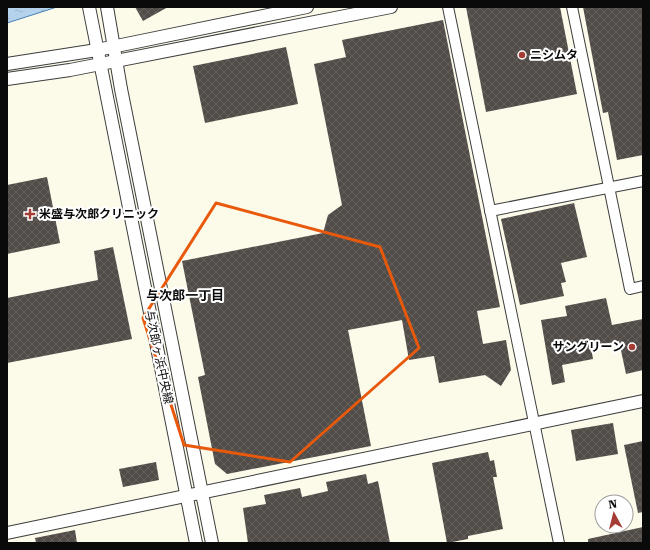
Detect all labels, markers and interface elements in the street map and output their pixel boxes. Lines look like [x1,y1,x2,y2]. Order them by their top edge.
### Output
place label: ニシムタ [530,48,578,62]
marker: ニシムタ [517,50,527,60]
place label: 米盛与次郎クリニック [39,207,159,221]
marker: 米盛与次郎クリニック [24,208,36,220]
district label: 与次郎一丁目 [146,288,224,303]
street label: 与次郎ヶ浜中央線 [142,309,176,405]
place label: サングリーン [553,340,624,354]
marker: サングリーン [627,342,637,352]
north arrow [594,494,634,534]
text: N [608,498,618,512]

